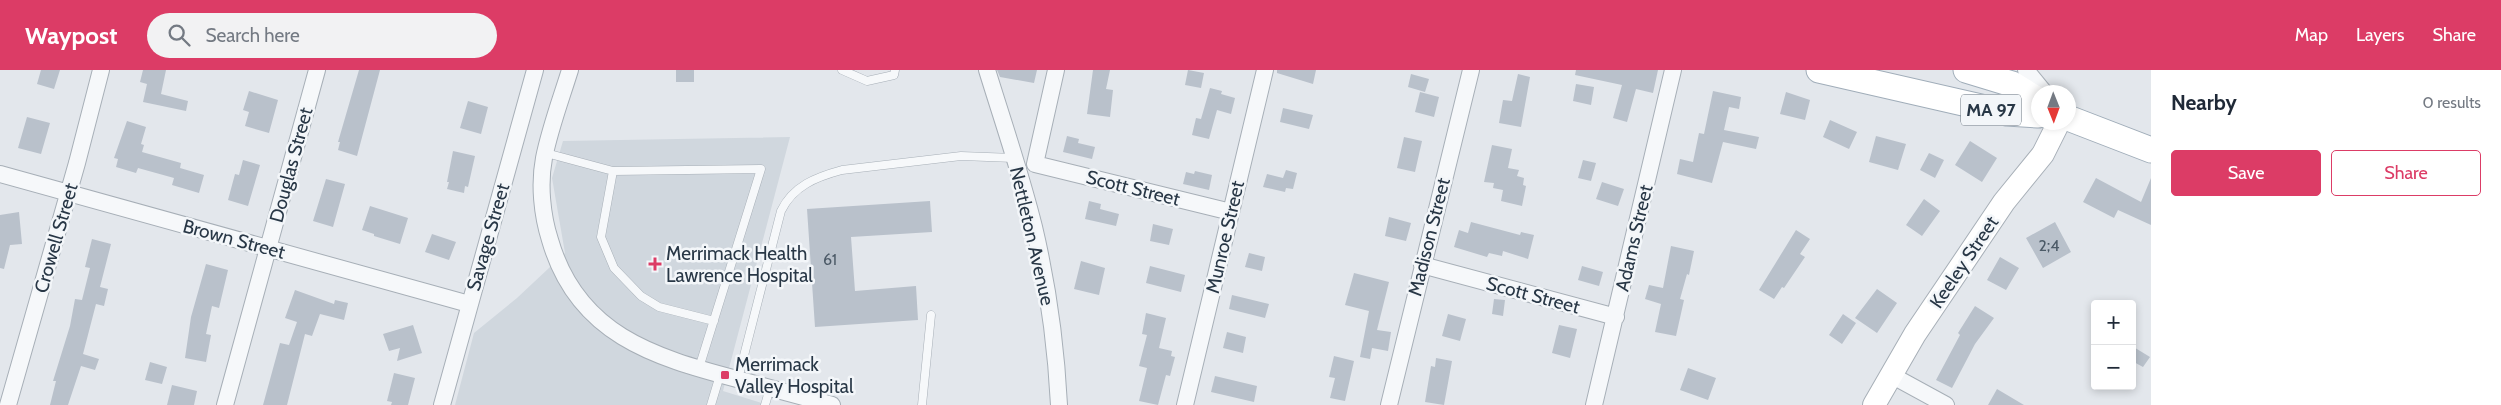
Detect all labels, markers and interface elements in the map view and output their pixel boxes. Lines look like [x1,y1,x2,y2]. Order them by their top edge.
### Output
search box [147,13,497,58]
text: Waypost [25,21,117,50]
icon: search [165,21,193,49]
text: Search here [205,24,300,47]
text: Map [2295,24,2328,46]
text: Layers [2356,24,2405,46]
text: Share [2433,24,2476,46]
north arrow [2031,85,2076,130]
text: Nearby [2171,90,2237,115]
text: 0 results [2422,93,2481,112]
road number: MA 97 [1961,94,2021,126]
street label: Douglas Street [265,104,318,225]
button: Save [2171,150,2321,196]
button: Share [2331,150,2481,196]
street label: Nettleton Avenue [1005,164,1059,308]
street label: Scott Street [1084,165,1183,211]
street label: Madison Street [1403,175,1455,299]
street label: Munroe Street [1201,178,1249,296]
street label: Crowell Street [29,180,83,296]
street label: Savage Street [462,180,514,293]
street label: Adams Street [1611,182,1658,294]
street label: Keeley Street [1925,211,2004,312]
street label: Brown Street [180,214,288,264]
house number: 2;4 [2038,236,2060,255]
place label: Merrimack Health Lawrence Hospital [666,242,813,287]
house number: 61 [823,250,837,269]
marker: Merrimack Health Lawrence Hospital [648,257,662,271]
street label: Scott Street [1484,271,1583,319]
map controls [2091,300,2136,390]
button: + [2091,300,2136,345]
button: − [2091,345,2136,390]
place label: Merrimack Valley Hospital [735,353,854,398]
marker: Merrimack Valley Hospital [719,369,731,381]

